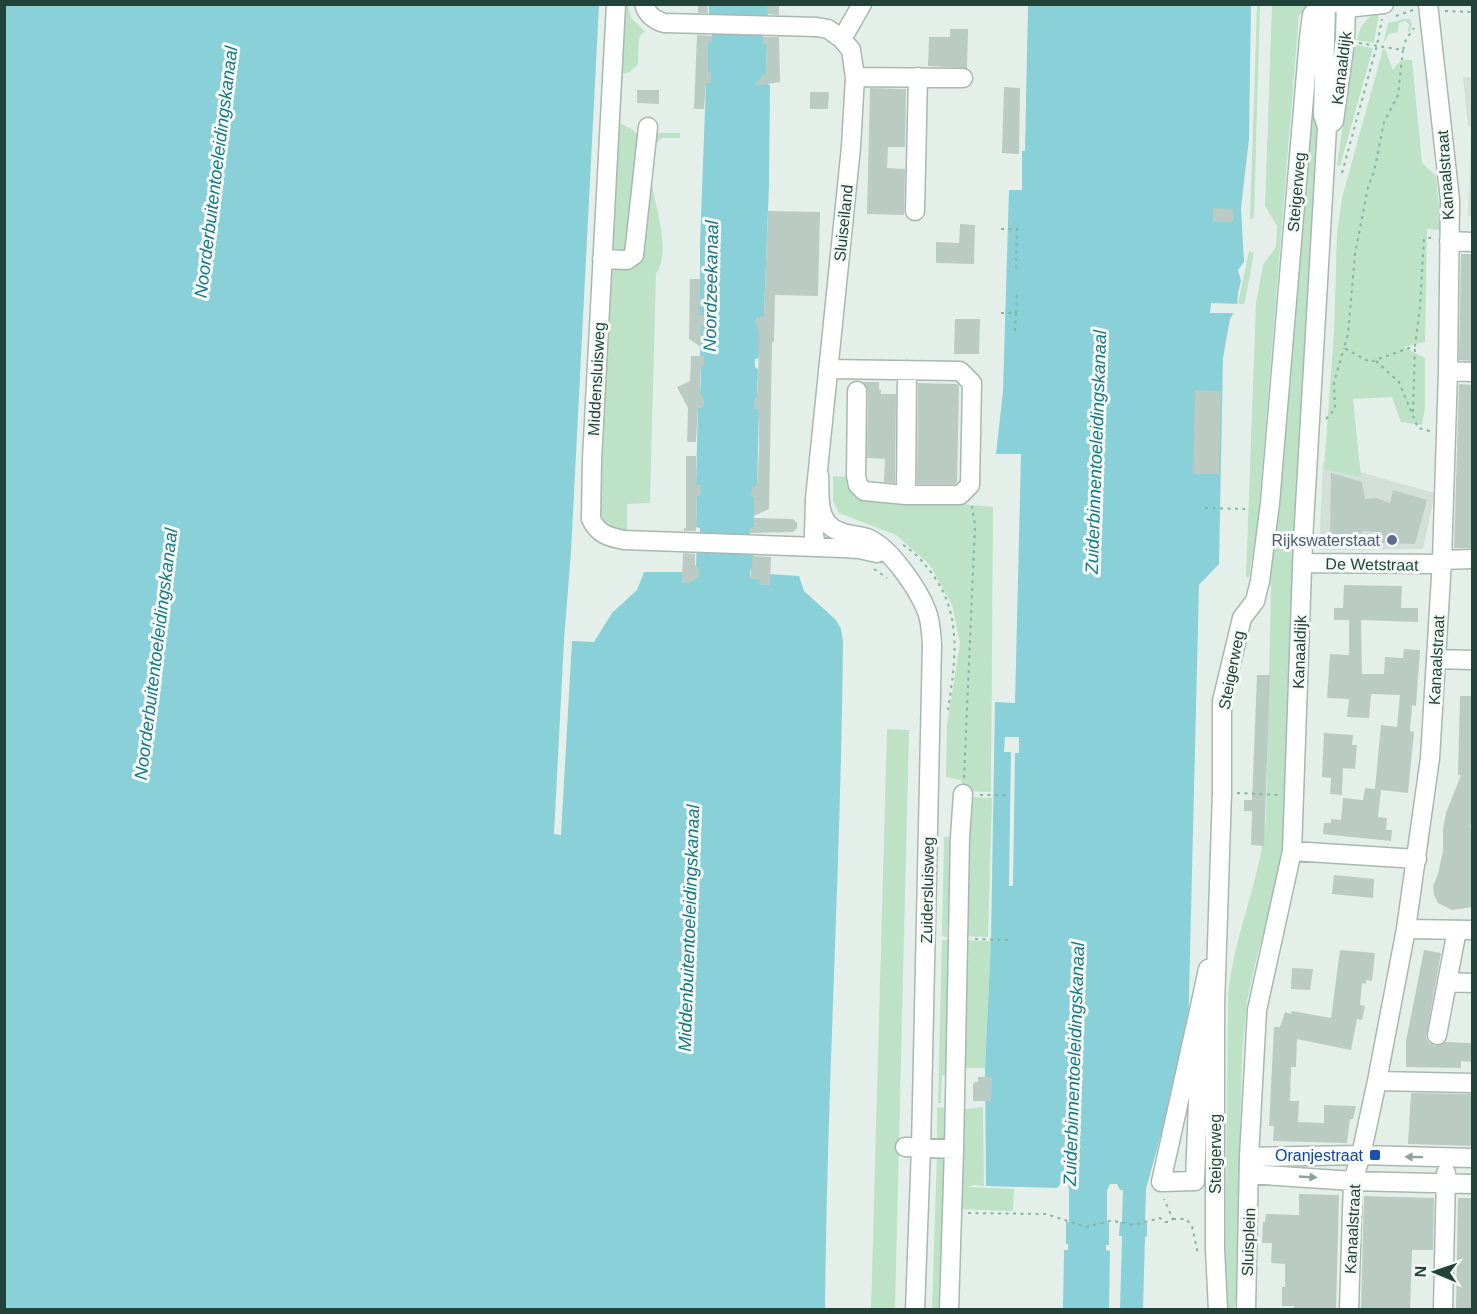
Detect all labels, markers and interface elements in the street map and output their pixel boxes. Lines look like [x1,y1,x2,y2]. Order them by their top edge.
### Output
street label: Kanaaldijk [1329,29,1355,106]
water label: Noorderbuitentoeleidingskanaal [191,44,241,299]
street label: Kanaalstraat [1434,129,1457,220]
street label: Steigerweg [1285,151,1308,233]
street label: Sluiseiland [831,184,856,262]
water label: Noordzeekanaal [700,219,722,352]
street label: Middensluisweg [585,322,608,436]
water label: Zuiderbinnentoeleidingskanaal [1082,329,1110,575]
water label: Noorderbuitentoeleidingskanaal [131,526,181,781]
place label: Rijkswaterstaat [1272,532,1381,549]
marker: Rijkswaterstaat [1385,533,1399,547]
street label: De Wetstraat [1325,555,1419,574]
street label: Kanaaldijk [1290,614,1309,689]
street label: Kanaalstraat [1426,614,1447,705]
street label: Steigerweg [1216,629,1247,711]
water label: Middenbuitentoeleidingskanaal [675,803,703,1052]
street label: Zuidersluisweg [918,837,937,944]
water label: Zuiderbinnentoeleidingskanaal [1060,941,1088,1187]
street label: Steigerweg [1207,1114,1224,1194]
place label: Oranjestraat [1275,1147,1364,1164]
marker: Oranjestraat [1368,1148,1382,1162]
one-way arrow [1405,1152,1424,1162]
one-way arrow [1299,1172,1318,1181]
street label: Kanaalstraat [1342,1183,1363,1274]
street label: Sluisplein [1239,1207,1258,1277]
north arrow [1405,1242,1465,1302]
text: N [1412,1265,1429,1278]

